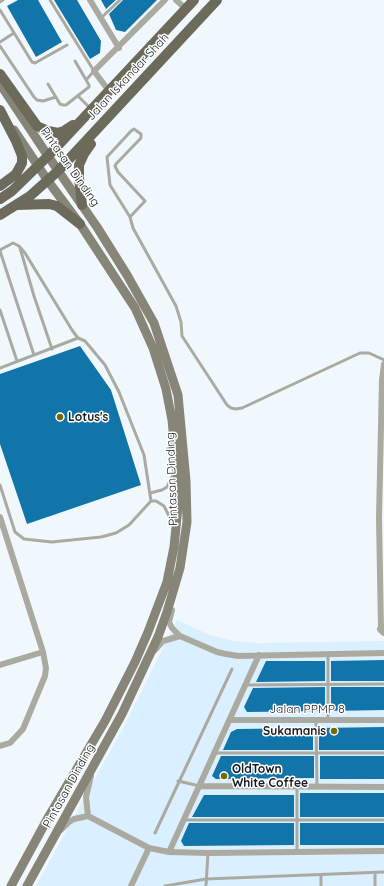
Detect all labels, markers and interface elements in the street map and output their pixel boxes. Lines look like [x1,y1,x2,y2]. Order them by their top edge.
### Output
street label: Jalan Iskandar Shah [84,31,172,123]
street label: Pintasan Dinding [37,125,103,209]
place label: Lotus's [68,410,108,424]
marker: Lotus's [55,412,65,422]
street label: Pintasan Dinding [163,432,181,526]
street label: Jalan PPMP 8 [269,702,345,716]
place label: Sukamanis [263,724,326,738]
marker: Sukamanis [329,726,339,736]
street label: Pintasan Dinding [40,742,98,830]
place label: OldTown White Coffee [232,762,308,790]
marker: OldTown White Coffee [219,771,229,781]

